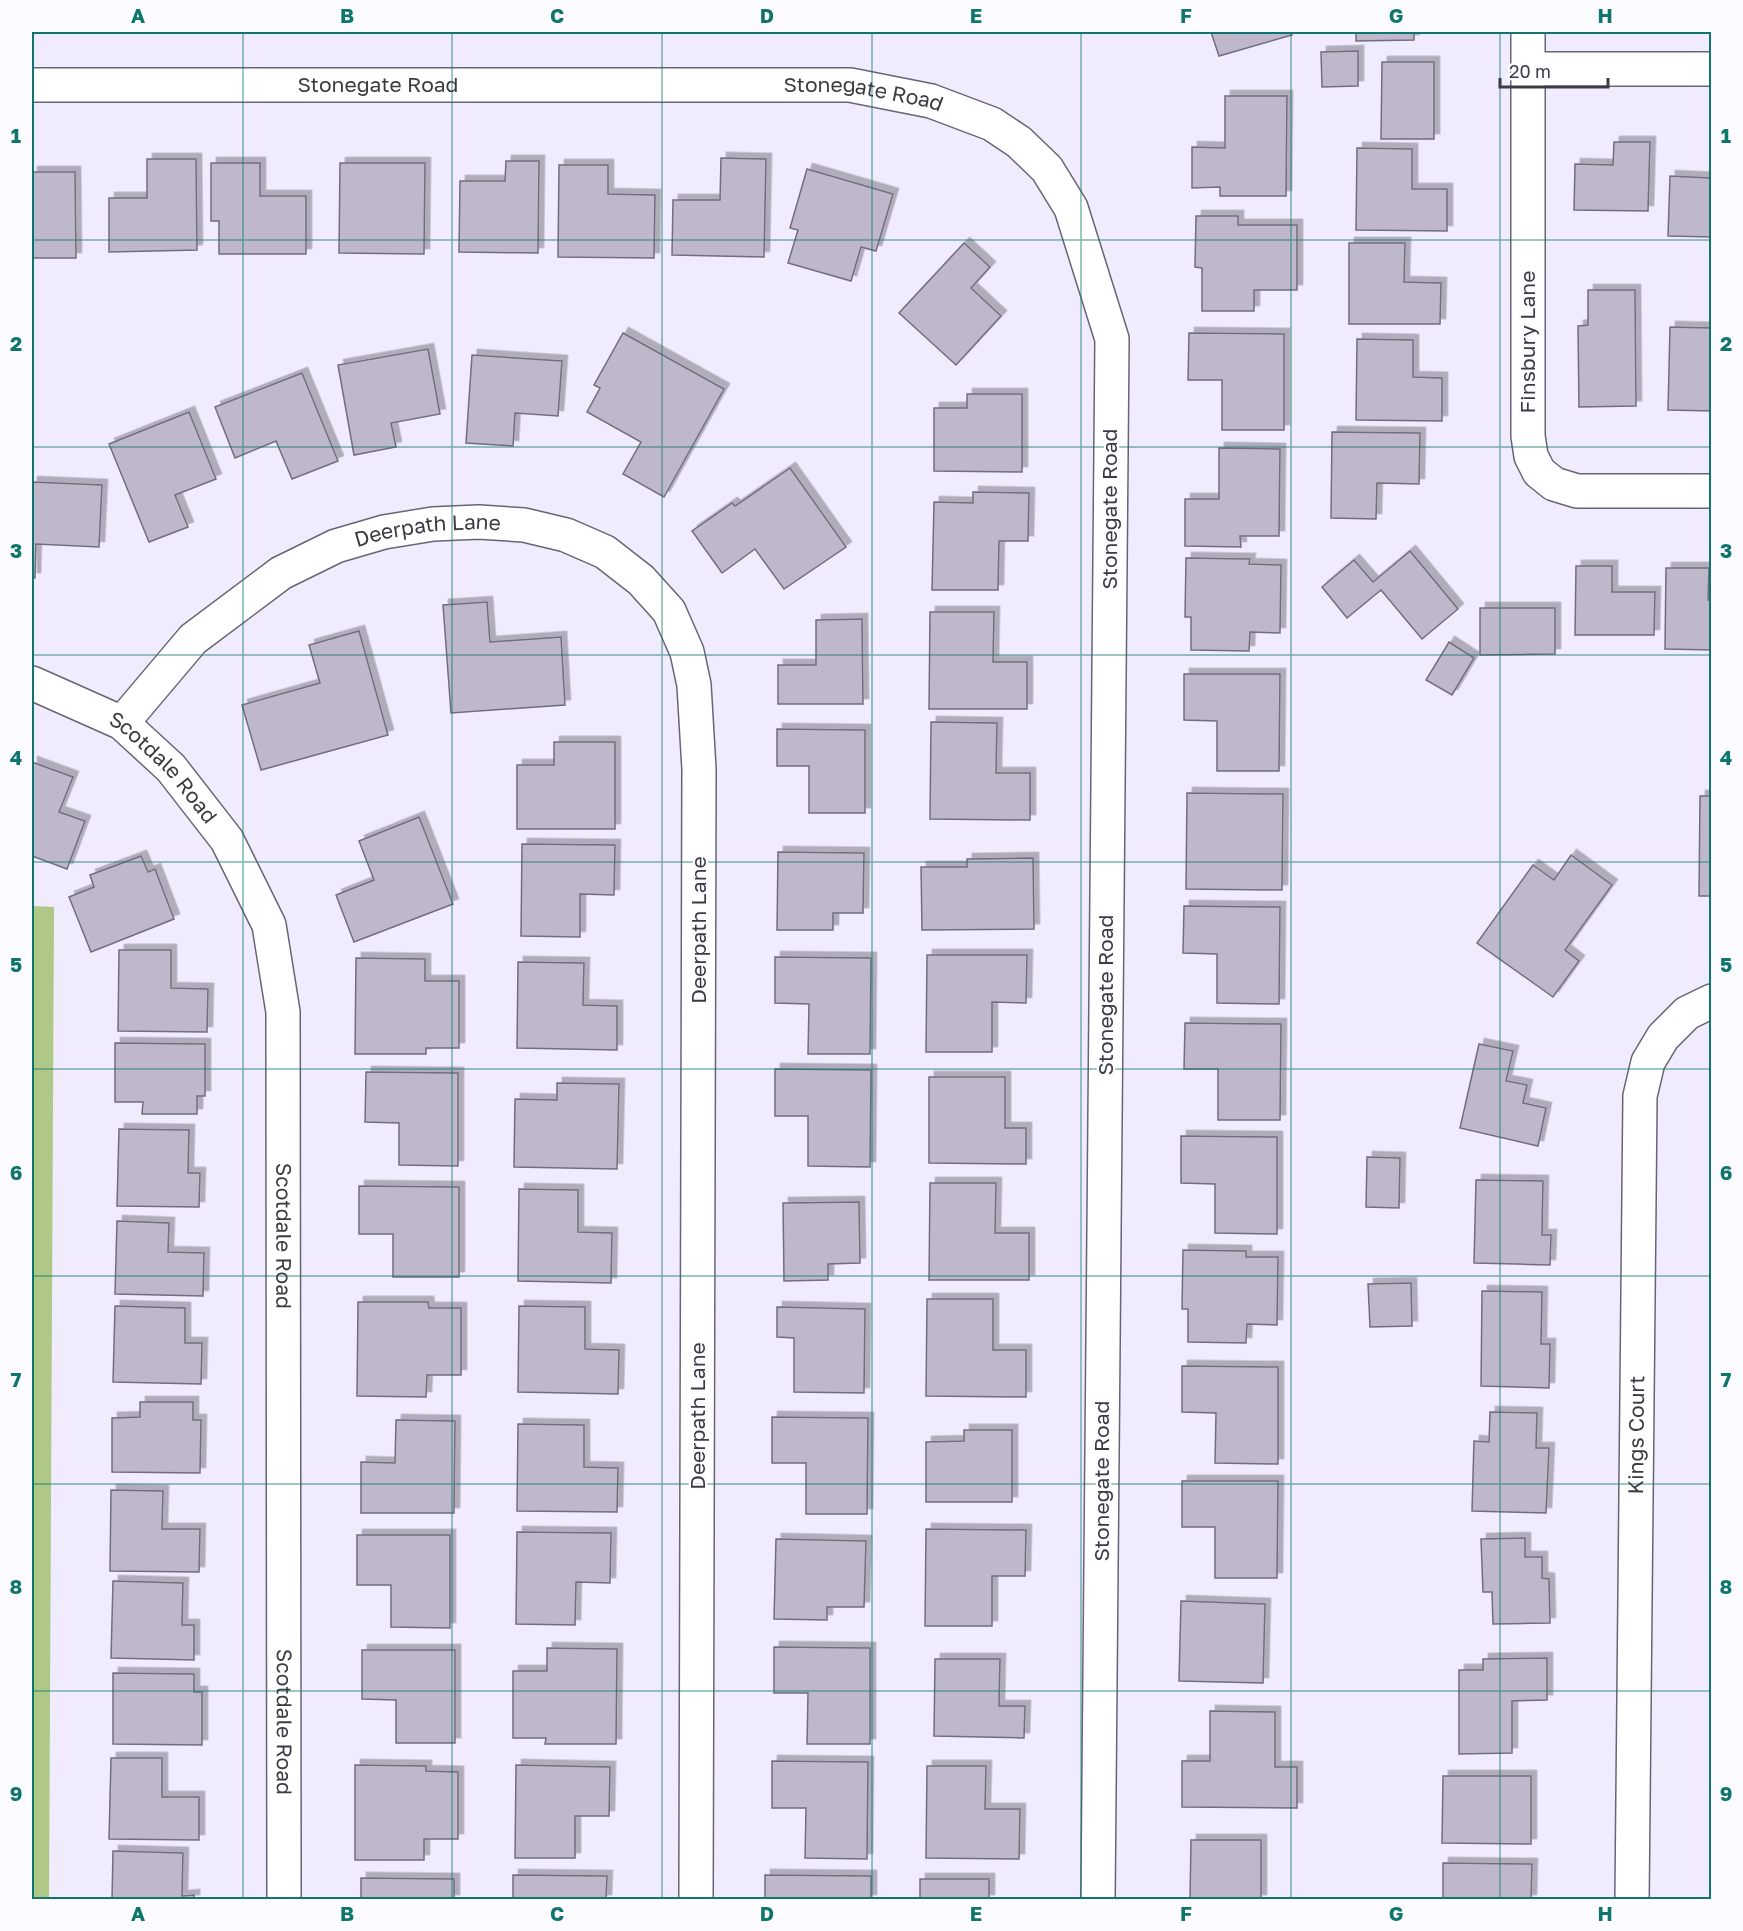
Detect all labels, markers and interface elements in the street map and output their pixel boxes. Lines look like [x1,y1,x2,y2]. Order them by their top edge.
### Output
text: A [131,3,145,27]
text: B [340,3,354,27]
text: C [550,3,564,27]
text: D [760,3,774,27]
text: E [970,3,982,27]
text: F [1180,3,1192,27]
text: G [1389,3,1403,27]
text: H [1597,3,1613,27]
scale bar [1500,51,1608,89]
text: 20 m [1509,60,1551,82]
street label: Stonegate Road [297,71,459,97]
street label: Stonegate Road [783,71,947,116]
text: 1 [11,123,21,147]
text: 1 [1721,123,1731,147]
street label: Finsbury Lane [1514,271,1540,413]
text: 2 [10,331,22,355]
text: 2 [1720,331,1732,355]
street label: Stonegate Road [1096,429,1122,589]
street label: Deerpath Lane [351,508,502,552]
text: 3 [10,538,22,562]
text: 3 [1720,538,1732,562]
street label: Scotdale Road [106,705,223,828]
text: 4 [10,745,22,769]
text: 4 [1720,745,1732,769]
street label: Deerpath Lane [685,856,711,1004]
street label: Stonegate Road [1092,915,1118,1075]
text: 5 [10,952,22,976]
text: 5 [1720,952,1732,976]
text: 6 [10,1160,22,1184]
text: 6 [1720,1160,1732,1184]
street label: Scotdale Road [271,1163,297,1309]
street label: Deerpath Lane [684,1342,710,1490]
text: 7 [11,1367,22,1391]
text: 7 [1721,1367,1732,1391]
street label: Kings Court [1622,1375,1649,1495]
street label: Stonegate Road [1088,1401,1114,1561]
text: 8 [10,1574,22,1598]
text: 8 [1720,1574,1732,1598]
street label: Scotdale Road [272,1649,298,1795]
text: 9 [10,1781,22,1805]
text: 9 [1720,1781,1732,1805]
text: A [131,1901,145,1925]
text: B [340,1901,354,1925]
text: C [550,1901,564,1925]
text: D [760,1901,774,1925]
text: E [970,1901,982,1925]
text: F [1180,1901,1192,1925]
text: G [1389,1901,1403,1925]
text: H [1597,1901,1613,1925]

